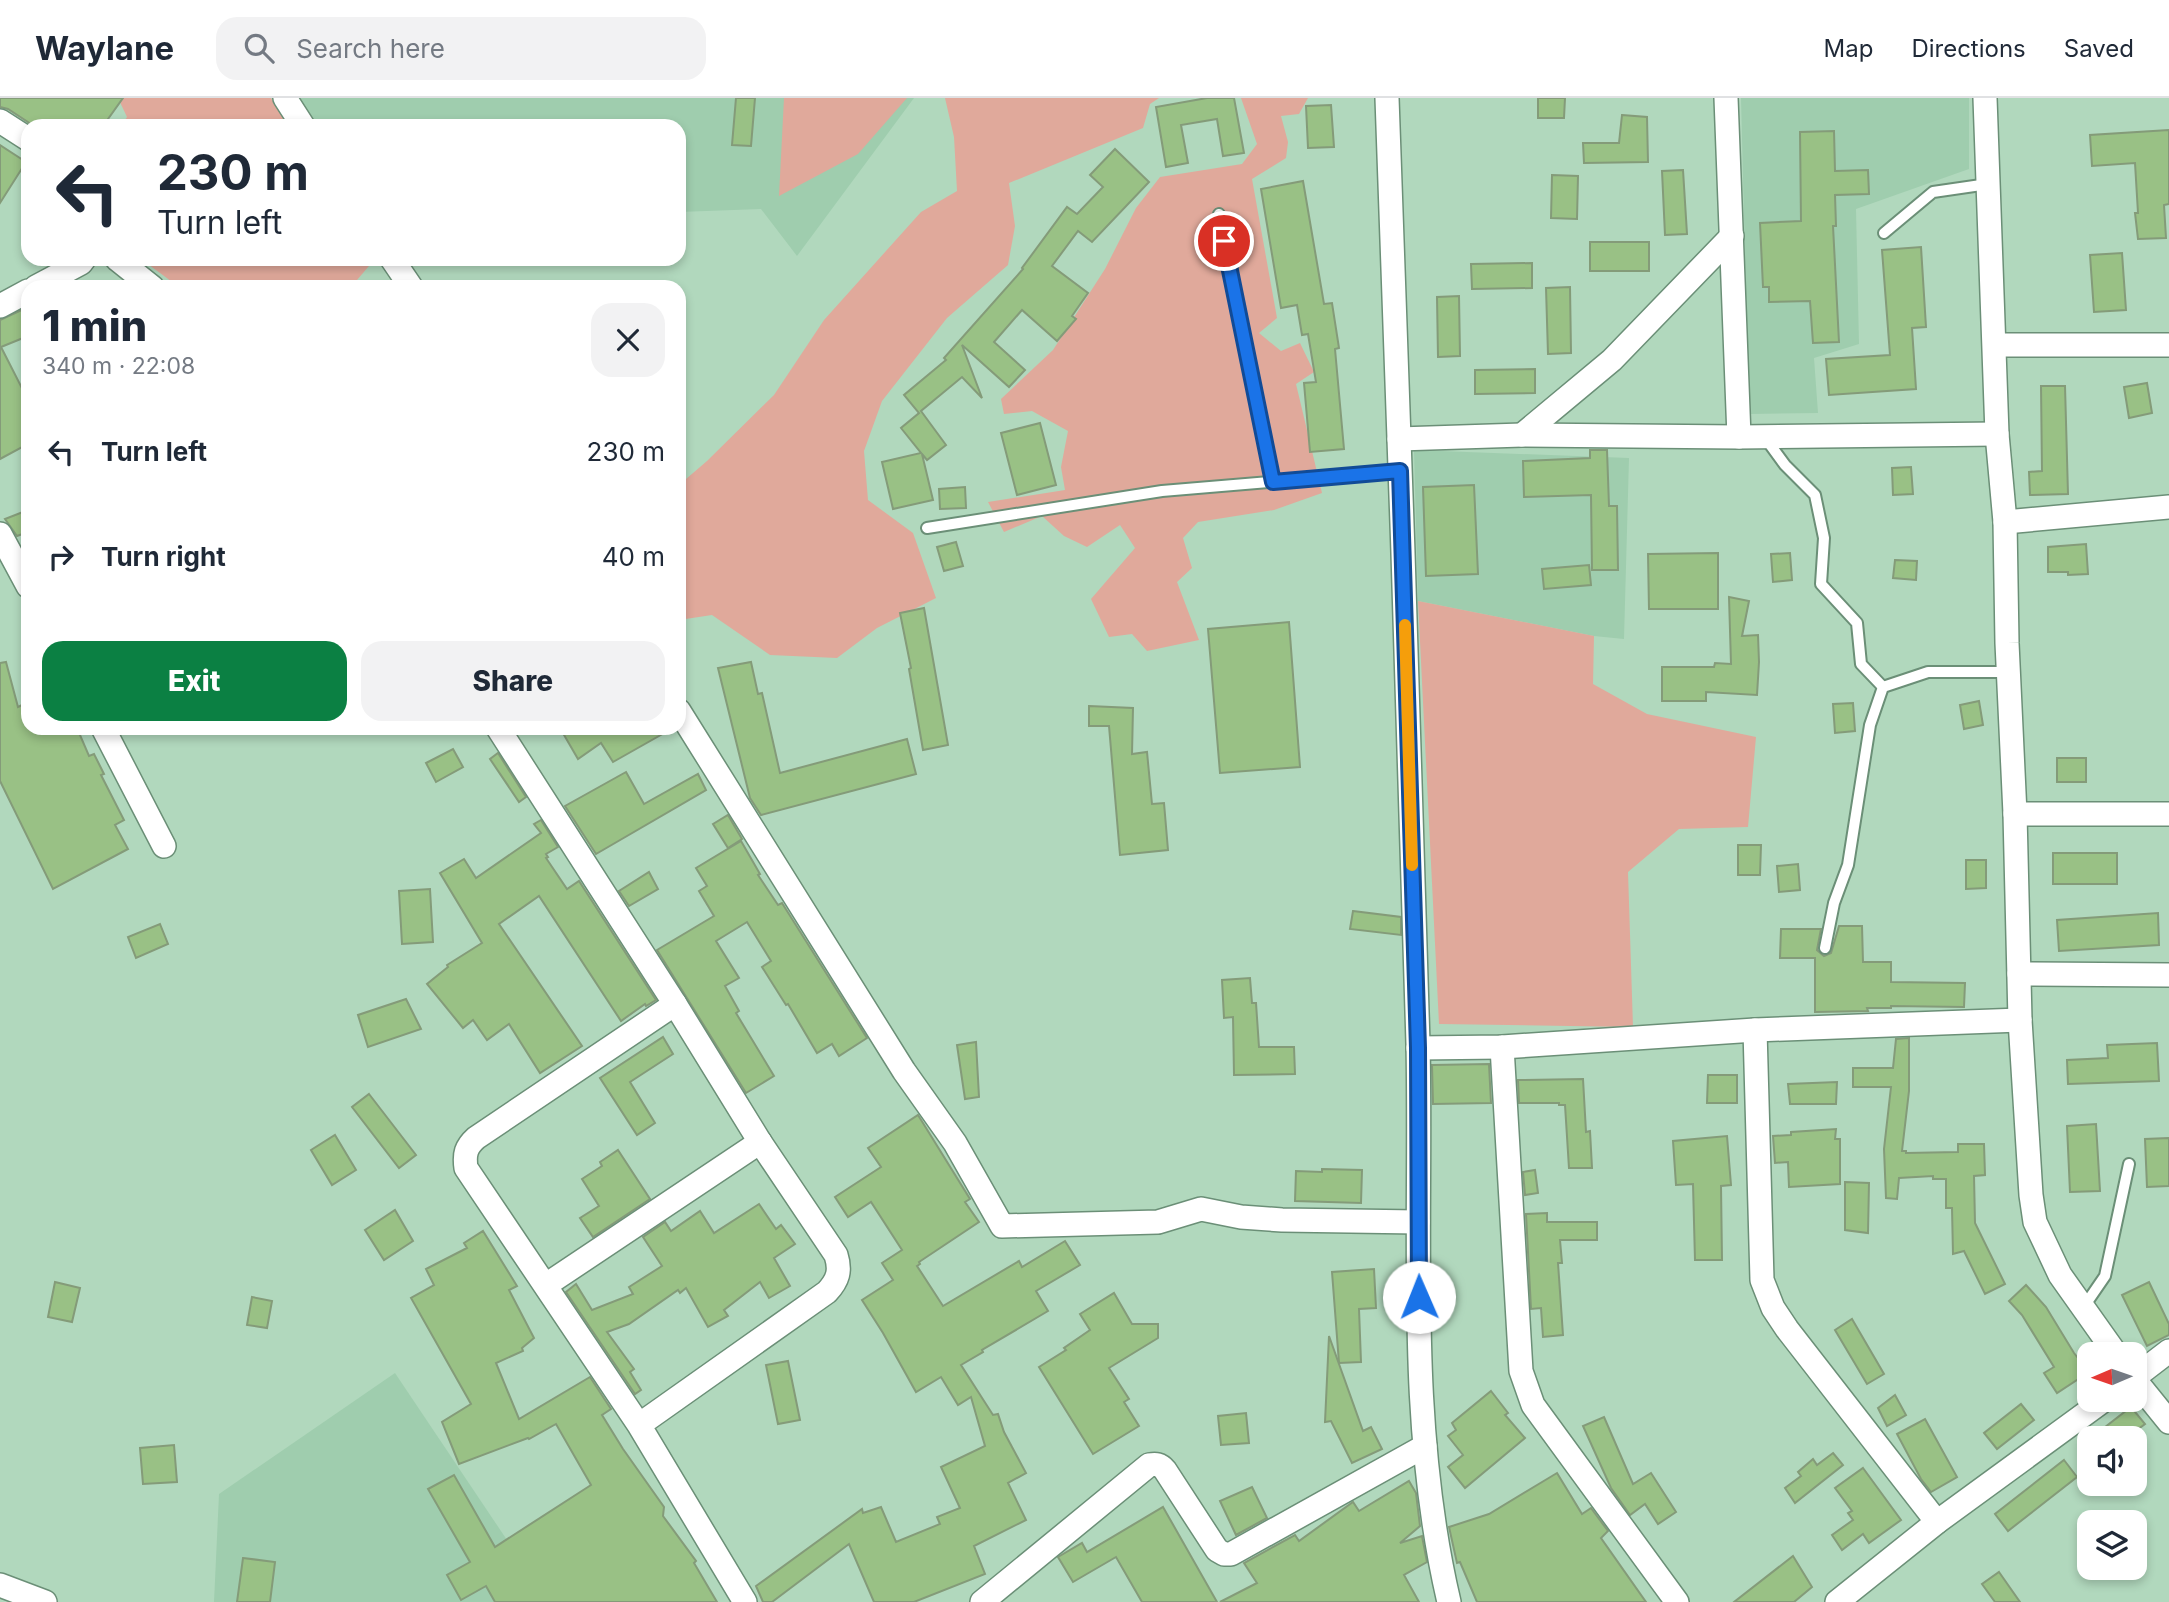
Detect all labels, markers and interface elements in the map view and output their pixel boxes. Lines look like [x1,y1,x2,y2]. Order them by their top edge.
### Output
search box [216,17,706,80]
text: Waylane [35,28,174,68]
icon: search [240,29,278,67]
text: Search here [296,33,445,64]
text: Map [1824,34,1873,63]
text: Directions [1911,34,2026,63]
text: Saved [2064,34,2134,63]
text: 230 m [157,143,309,202]
icon: left [42,147,133,238]
text: Turn left [157,203,282,242]
pin [1194,211,1254,271]
icon: arrive [1205,222,1243,260]
text: 1 min [42,300,147,351]
button: close [591,303,665,377]
text: 340 m · 22:08 [42,352,195,380]
icon: left [42,433,80,471]
text: Turn left [101,436,207,467]
text: 230 m [587,436,665,467]
icon: right [42,538,80,576]
text: Turn right [101,541,226,572]
text: 40 m [602,541,665,572]
button: Exit [42,641,347,721]
button: Share [361,641,665,721]
position arrow [1382,1260,1456,1334]
north arrow [2077,1342,2147,1412]
map controls [2077,1342,2147,1580]
button: sound [2077,1426,2147,1496]
button: layers [2077,1510,2147,1580]

